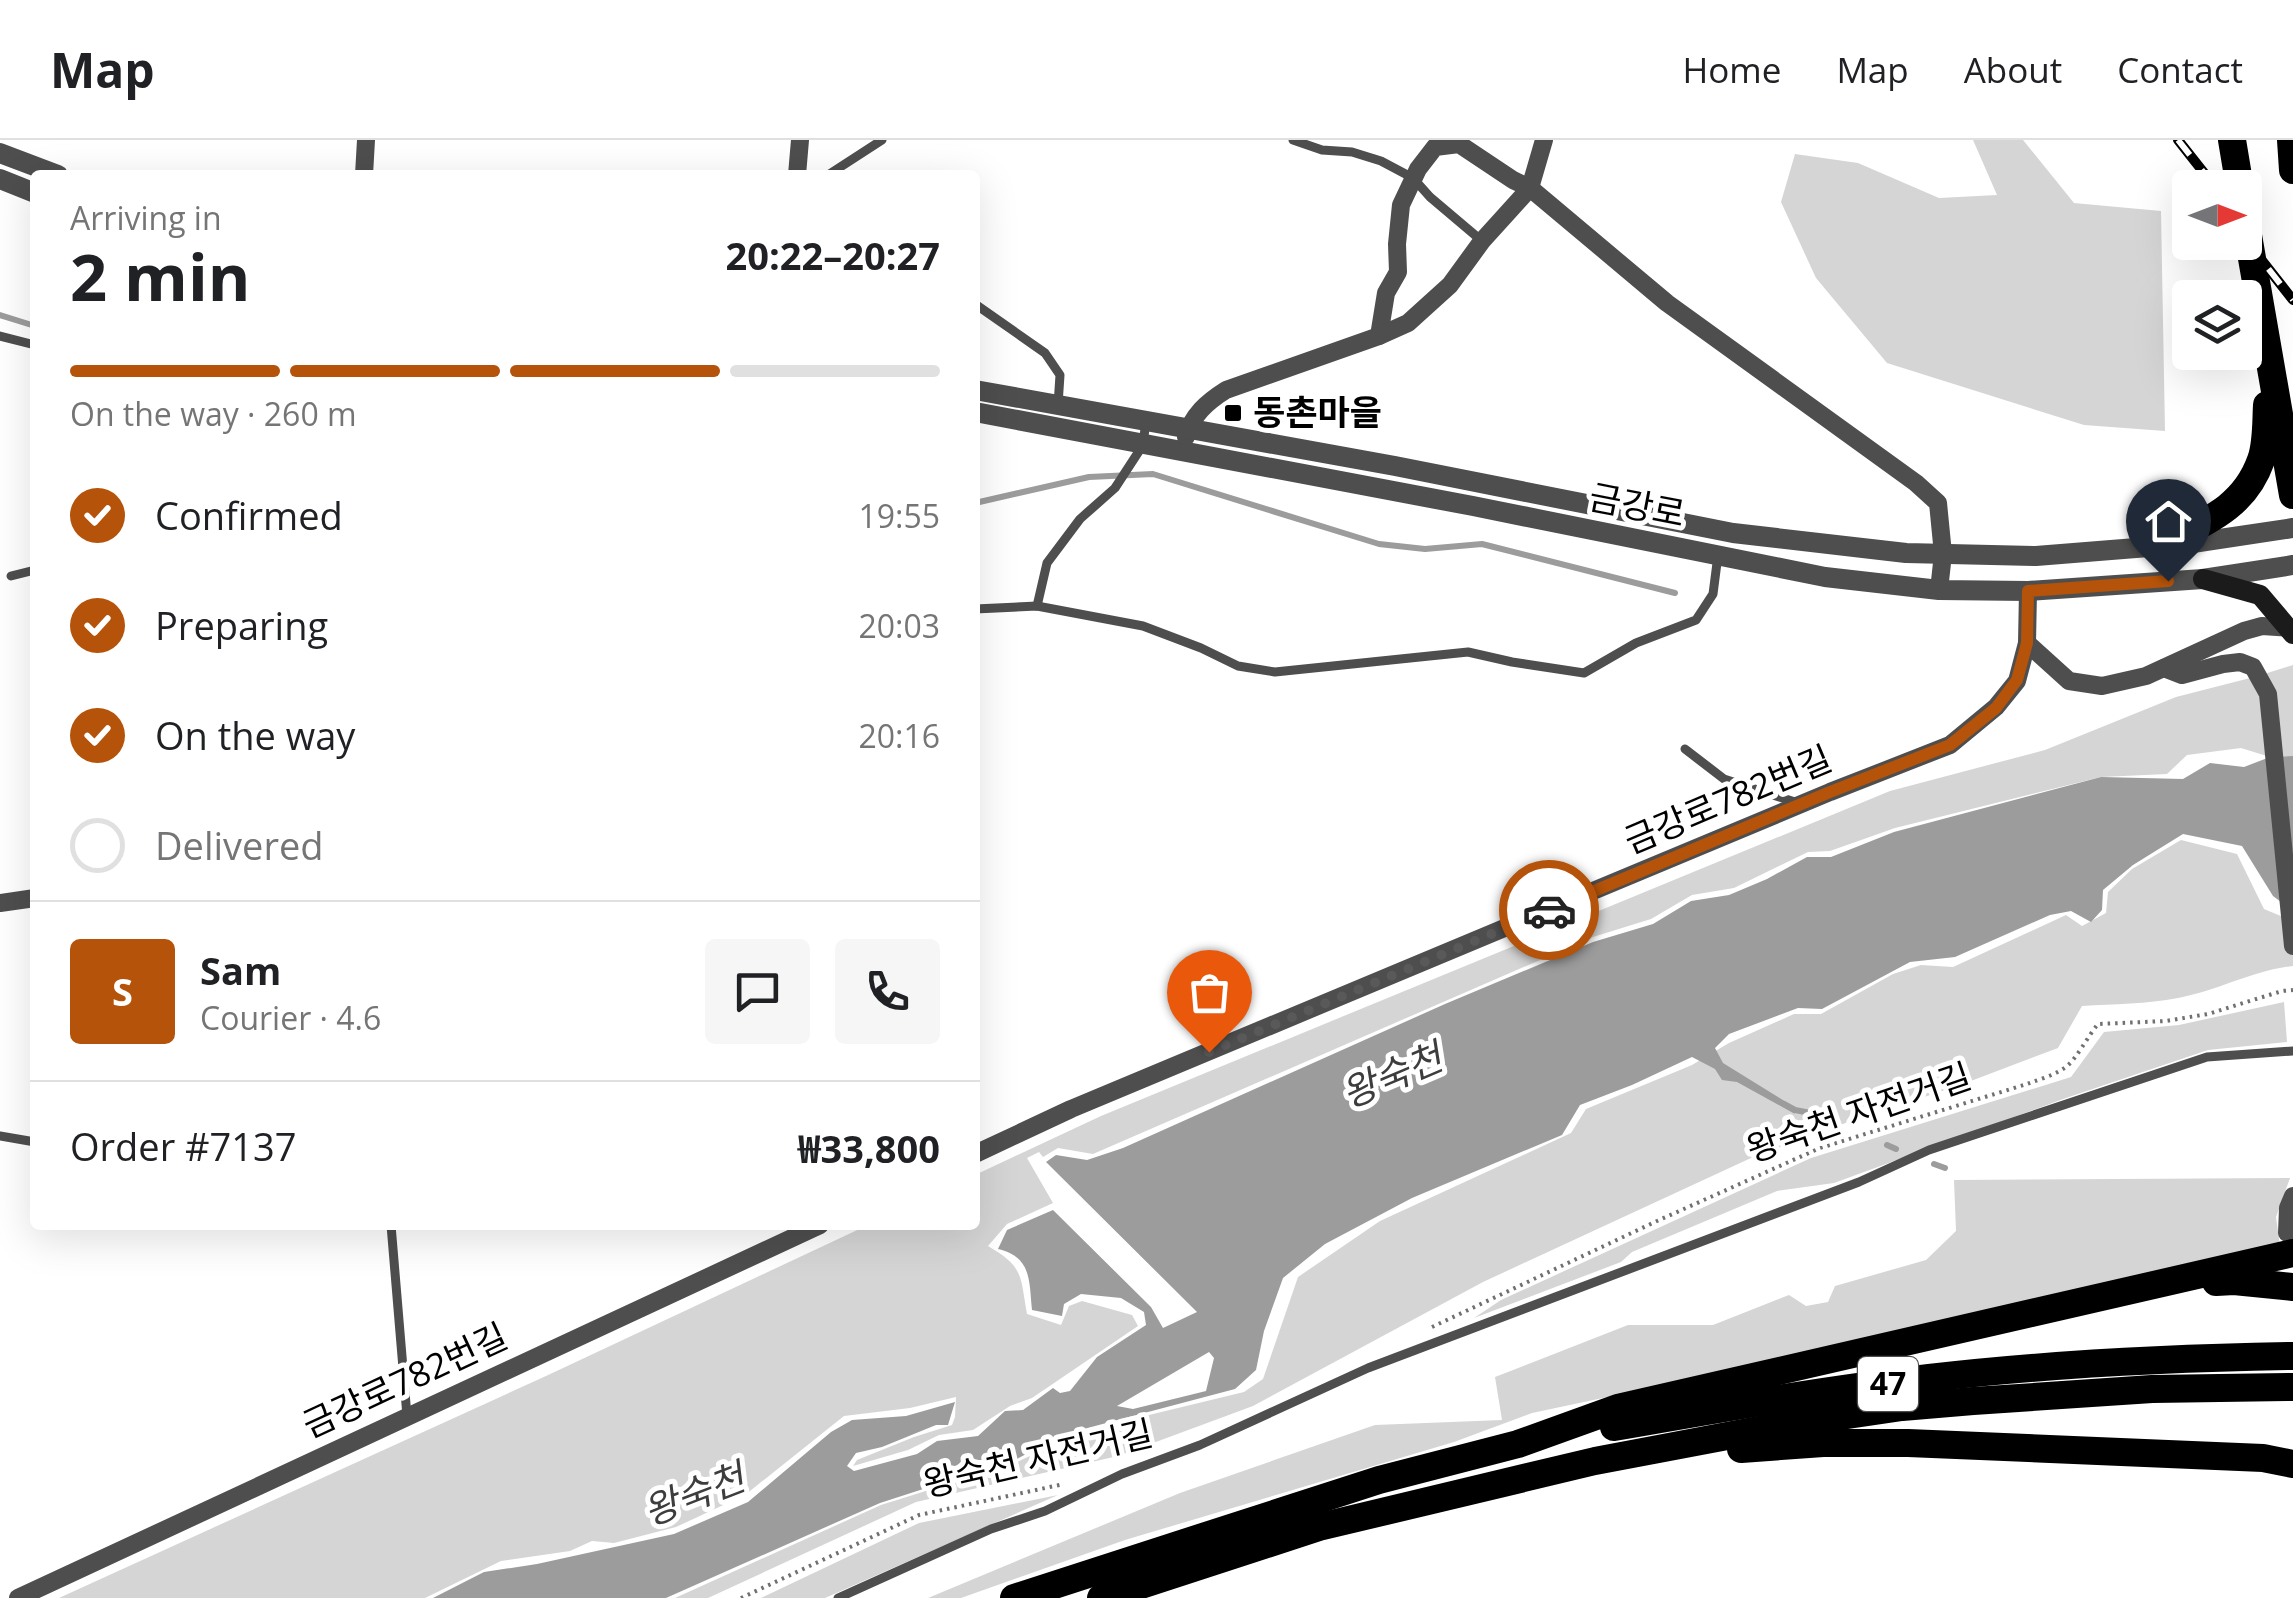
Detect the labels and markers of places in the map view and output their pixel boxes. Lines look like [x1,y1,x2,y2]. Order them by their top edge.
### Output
place label: 동촌마을 [1253,388,1382,435]
marker: 동촌마을 [1222,402,1244,424]
pin [2126,479,2211,582]
pin [1167,950,1252,1053]

